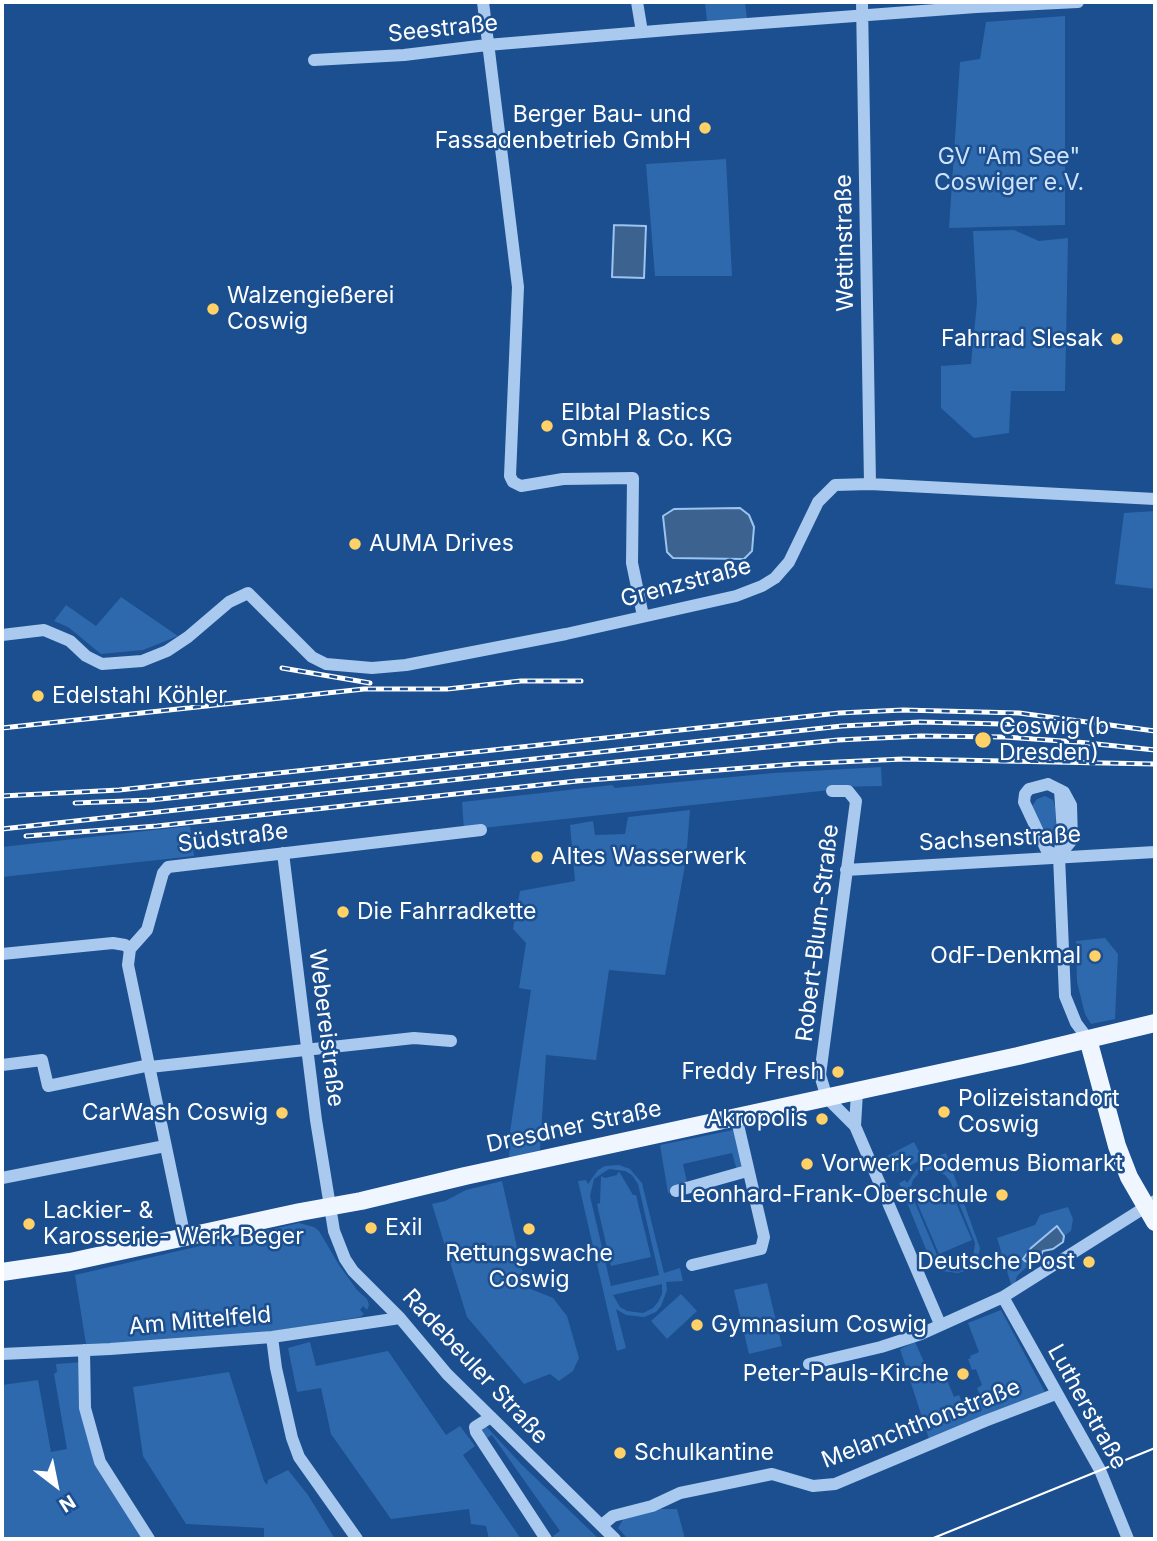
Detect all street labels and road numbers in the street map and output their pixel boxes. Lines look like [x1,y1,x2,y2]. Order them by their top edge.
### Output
street label: Seestraße [387,10,499,48]
street label: Wettinstraße [830,174,860,312]
street label: Grenzstraße [618,552,754,614]
street label: Südstraße [176,818,290,858]
street label: Sachsenstraße [918,821,1082,857]
street label: Robert-Blum-Straße [791,823,845,1043]
street label: Webereistraße [303,948,349,1108]
street label: Dresdner Straße [484,1095,664,1159]
street label: Radebeuler Straße [396,1284,554,1450]
street label: Am Mittelfeld [128,1301,272,1341]
street label: Lutherstraße [1041,1340,1133,1474]
street label: Melanchthonstraße [818,1373,1024,1475]

